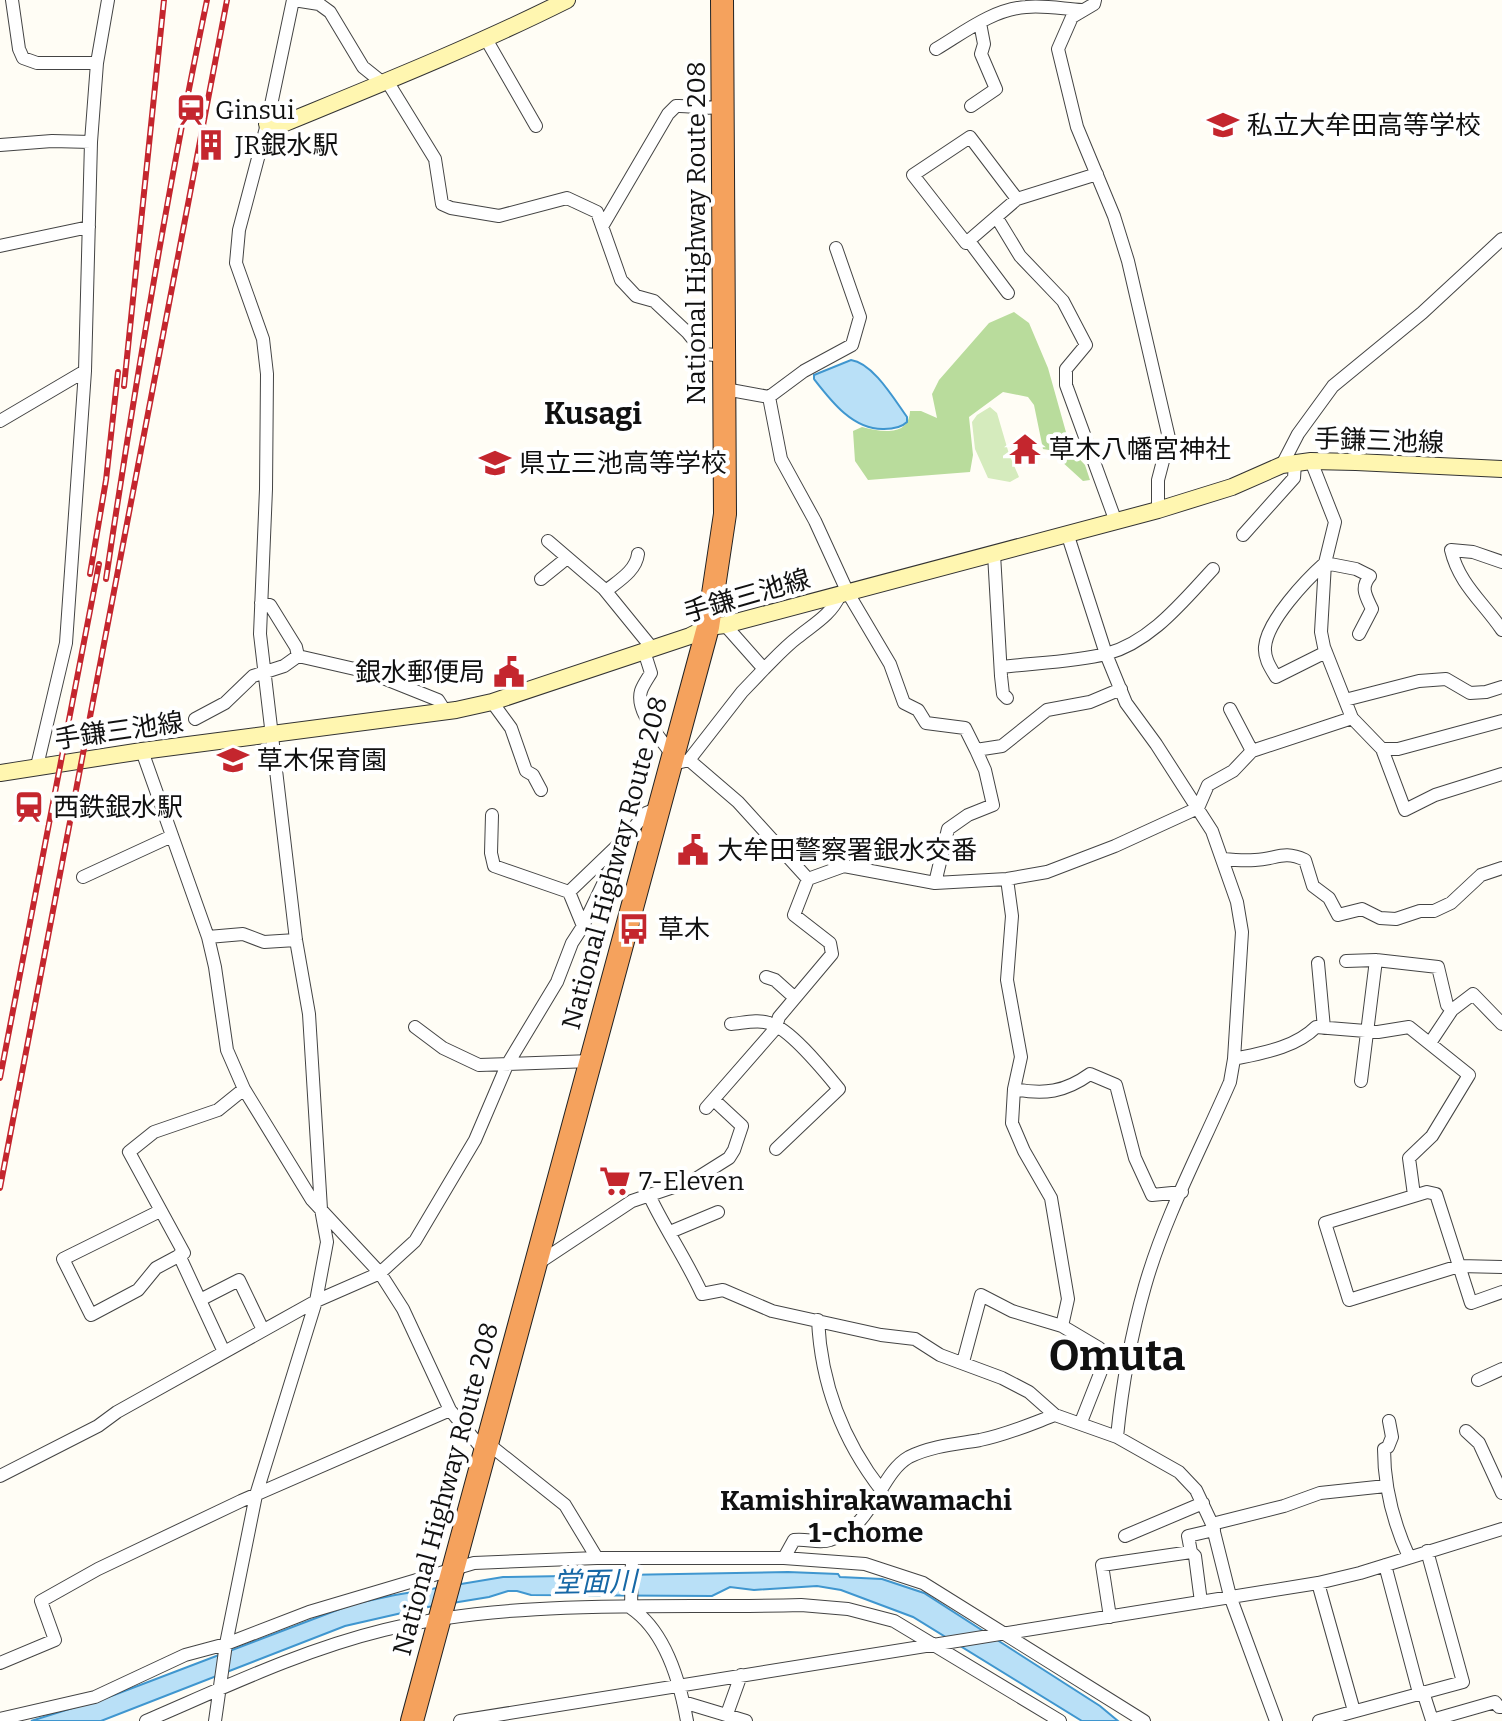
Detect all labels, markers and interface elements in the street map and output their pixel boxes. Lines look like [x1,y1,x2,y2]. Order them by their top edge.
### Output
street label: National Highway Route 208 [681,61,712,405]
station icon: Ginsui [174,93,208,127]
place label: Ginsui [215,95,295,126]
school or university icon: 私立大牟田高等学校 [1206,108,1240,142]
place label: 私立大牟田高等学校 [1247,110,1481,141]
building icon: JR銀水駅 [194,128,228,162]
place label: JR銀水駅 [234,130,339,161]
district label: Kusagi [544,396,642,432]
street label: 手鎌三池線 [1313,423,1445,459]
temple icon: 草木八幡宮神社 [1008,432,1042,466]
place label: 草木八幡宮神社 [1049,434,1231,465]
school or university icon: 県立三池高等学校 [478,446,512,480]
place label: 県立三池高等学校 [519,448,727,479]
street label: 手鎌三池線 [680,563,814,629]
public building icon: 銀水郵便局 [492,655,526,689]
place label: 銀水郵便局 [355,657,485,688]
street label: National Highway Route 208 [556,693,674,1033]
street label: 手鎌三池線 [52,707,186,755]
school or university icon: 草木保育園 [216,743,250,777]
place label: 草木保育園 [257,745,387,776]
station icon: 西鉄銀水駅 [12,790,46,824]
place label: 西鉄銀水駅 [53,792,183,823]
public building icon: 大牟田警察署銀水交番 [676,833,710,867]
place label: 大牟田警察署銀水交番 [717,835,977,866]
bus stop icon: 草木 [617,912,651,946]
place label: 草木 [658,914,710,945]
supermarket icon: 7-Eleven [598,1164,632,1198]
place label: 7-Eleven [639,1166,745,1197]
street label: National Highway Route 208 [387,1319,505,1659]
district label: Omuta [1049,1331,1186,1381]
district label: Kamishirakawamachi 1-chome [720,1484,1012,1549]
water label: 堂面川 [553,1565,640,1599]

